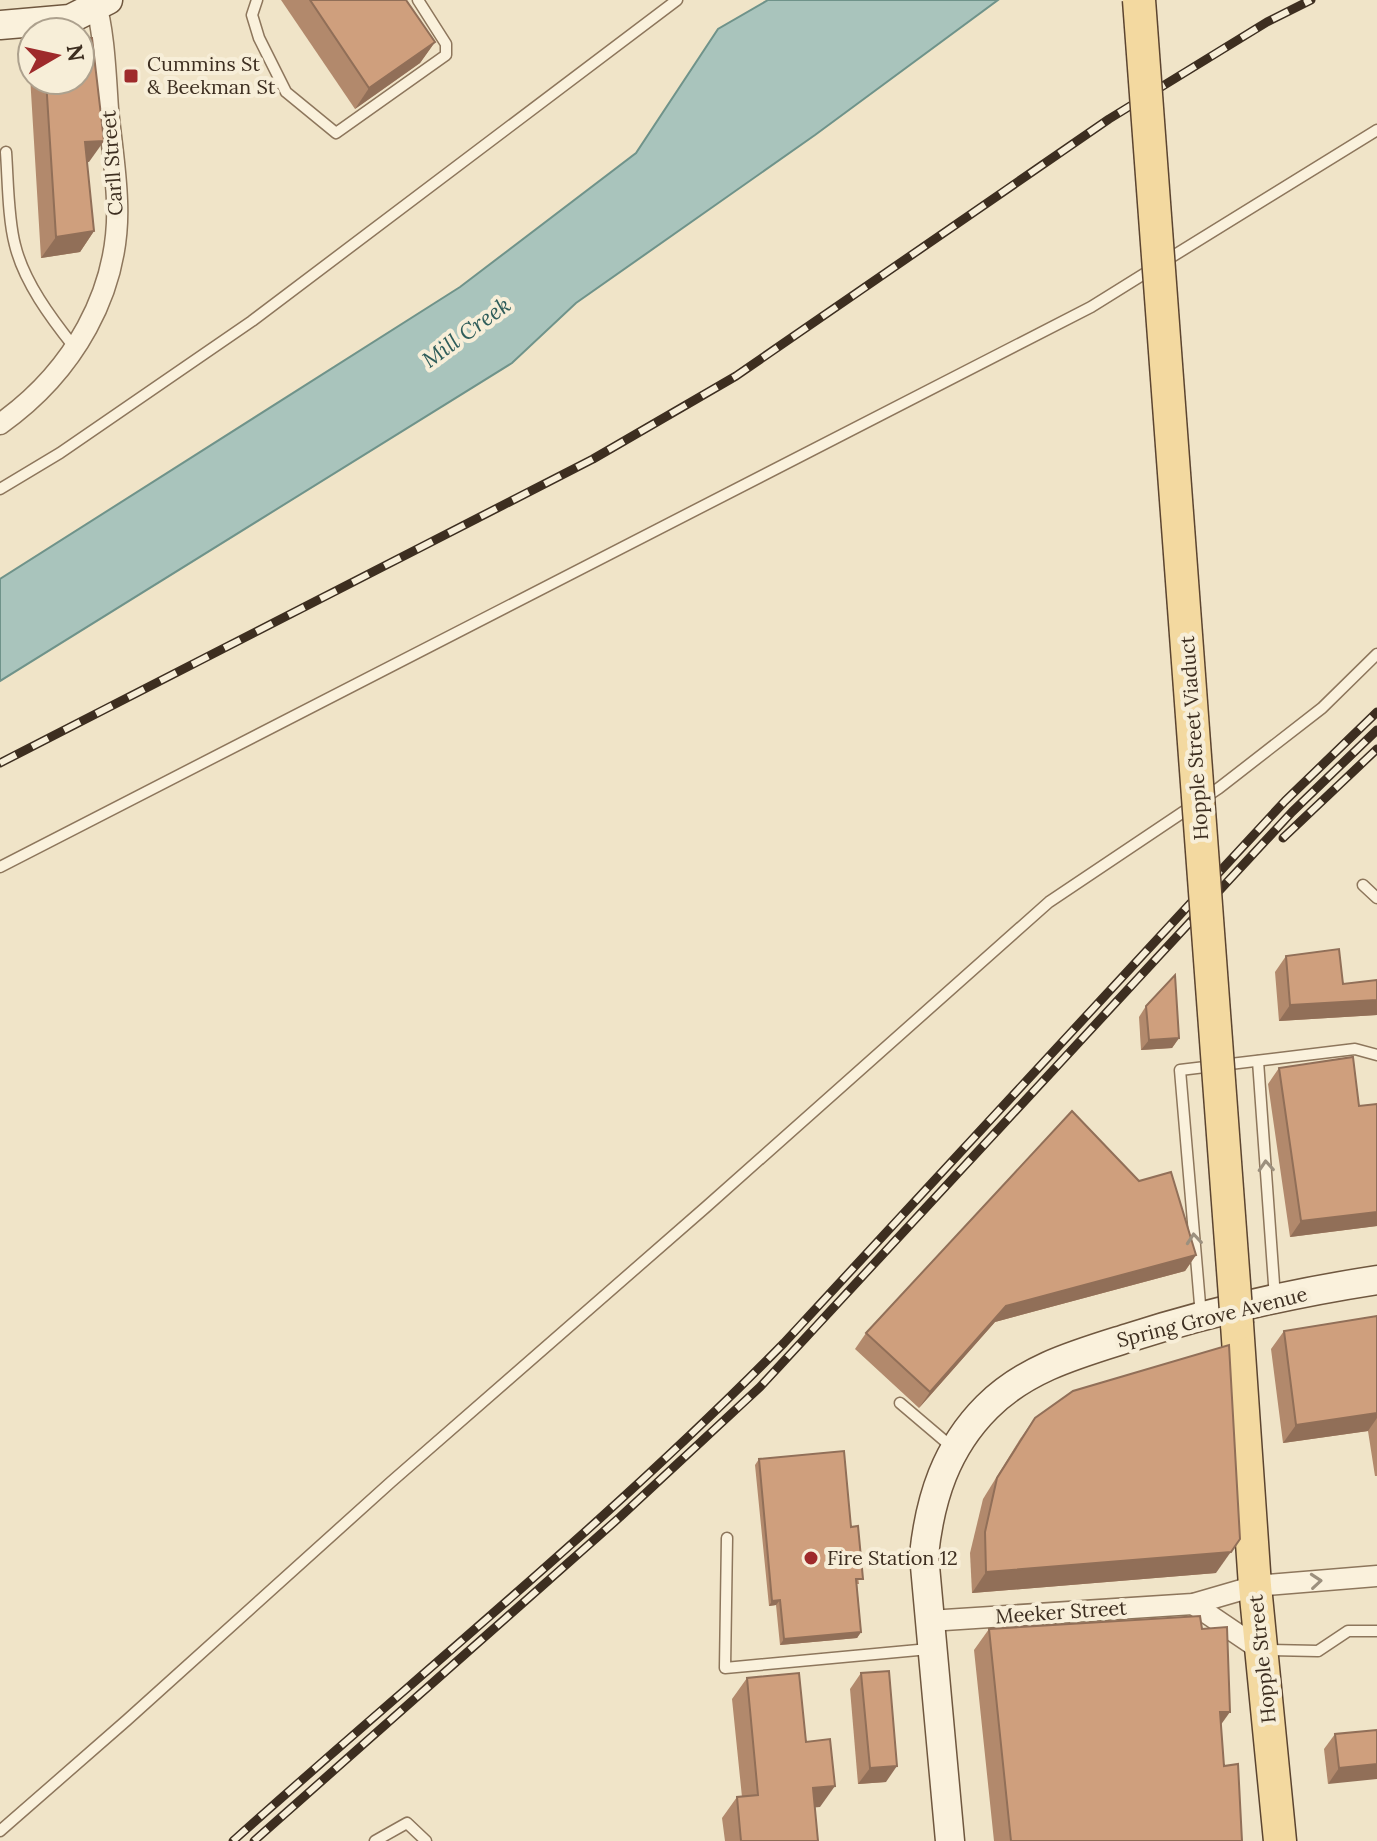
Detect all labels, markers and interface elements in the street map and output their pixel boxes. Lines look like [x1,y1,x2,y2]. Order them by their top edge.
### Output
north arrow [16,16,96,96]
text: N [61,42,91,63]
place label: Cummins St & Beekman St [147,51,276,99]
marker: Cummins St & Beekman St [122,67,140,85]
street label: Carll Street [95,109,128,217]
water label: Mill Creek [416,290,516,374]
street label: Hopple Street Viaduct [1174,635,1213,841]
one-way arrow [1258,1159,1275,1172]
one-way arrow [1186,1232,1203,1245]
street label: Spring Grove Avenue [1114,1281,1310,1352]
place label: Fire Station 12 [827,1545,958,1570]
marker: Fire Station 12 [802,1549,820,1567]
one-way arrow [1310,1573,1323,1590]
street label: Hopple Street [1242,1593,1281,1724]
street label: Meeker Street [994,1594,1128,1629]

